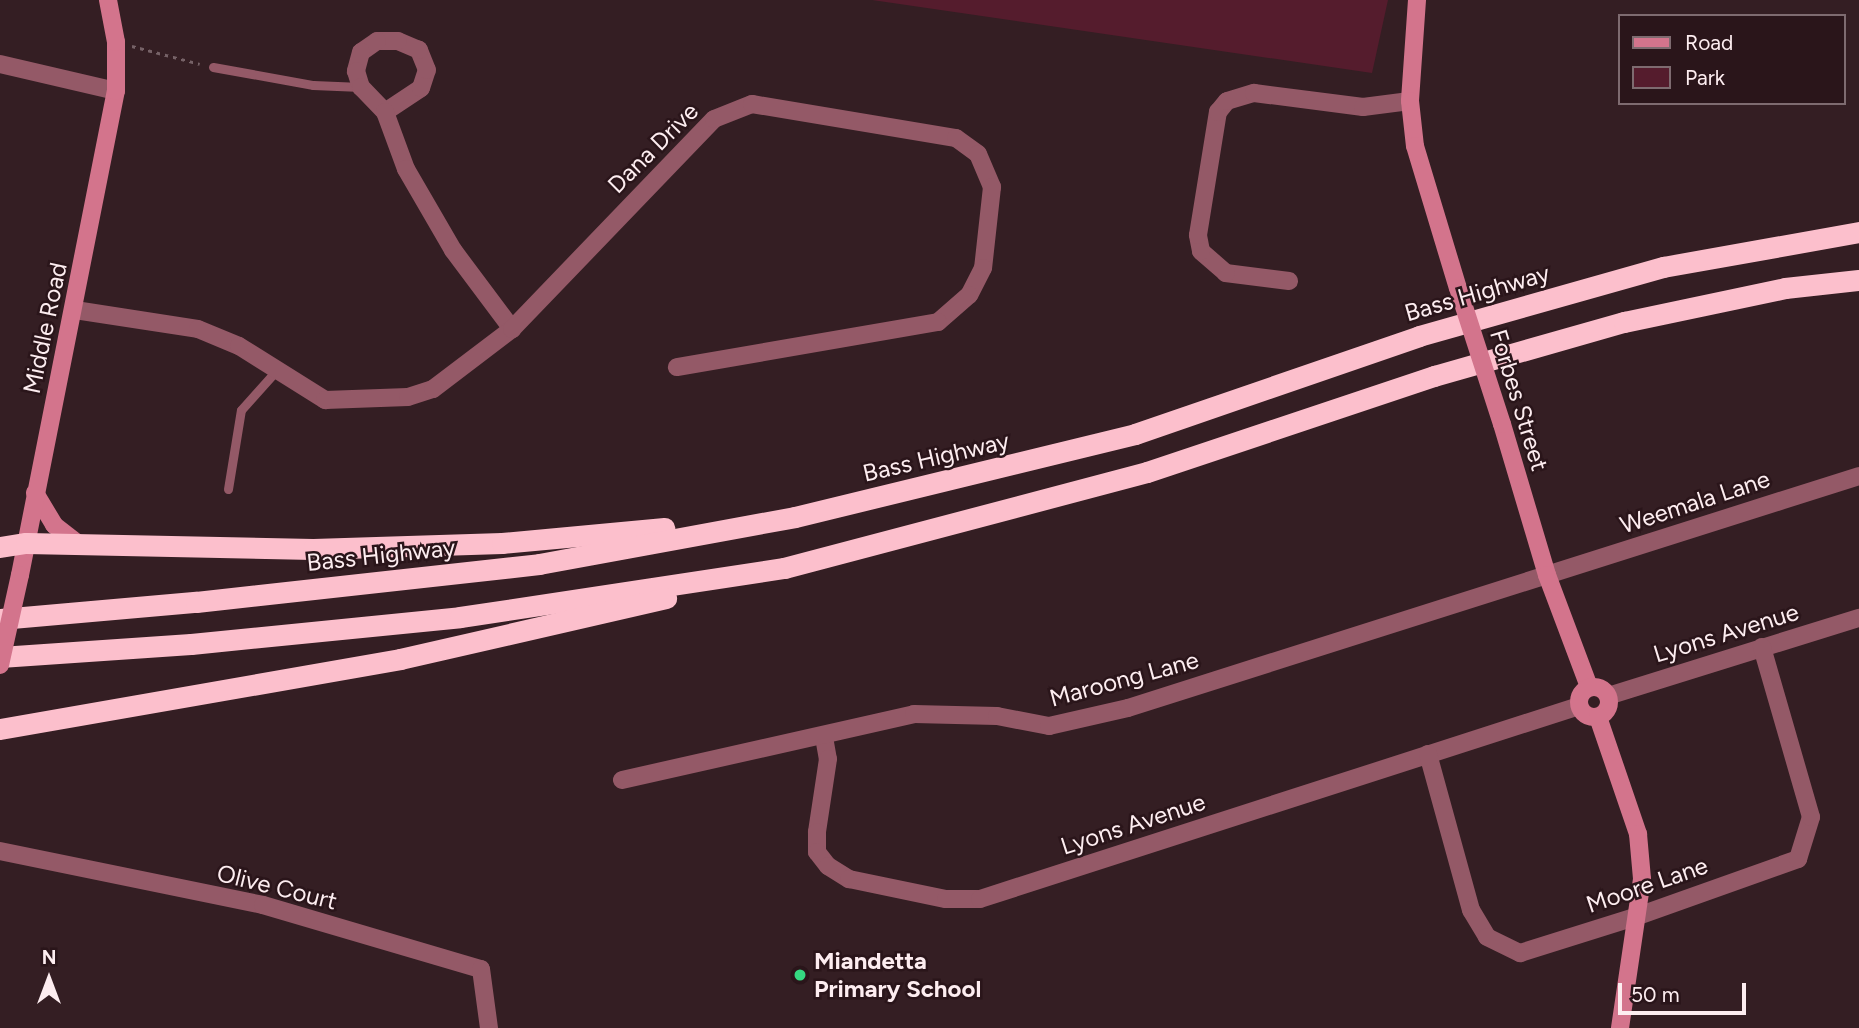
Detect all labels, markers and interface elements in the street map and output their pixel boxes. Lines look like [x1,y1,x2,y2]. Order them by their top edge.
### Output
legend [1618,14,1845,105]
text: Road [1685,30,1733,55]
text: Park [1685,65,1725,90]
street label: Dana Drive [602,97,704,199]
street label: Bass Highway [1401,259,1553,327]
street label: Middle Road [17,260,73,396]
street label: Forbes Street [1484,326,1554,474]
street label: Bass Highway [860,426,1012,488]
street label: Weemala Lane [1617,464,1773,540]
street label: Bass Highway [305,533,457,577]
street label: Lyons Avenue [1650,597,1802,669]
street label: Maroong Lane [1046,645,1202,713]
street label: Lyons Avenue [1057,787,1209,861]
street label: Moore Lane [1583,851,1711,919]
street label: Olive Court [214,858,340,916]
north arrow [14,944,84,1014]
text: N [42,946,56,969]
place label: Miandetta Primary School [814,947,981,1003]
marker: Miandetta Primary School [792,967,808,983]
scale bar [1621,968,1749,1012]
text: 50 m [1631,982,1680,1007]

